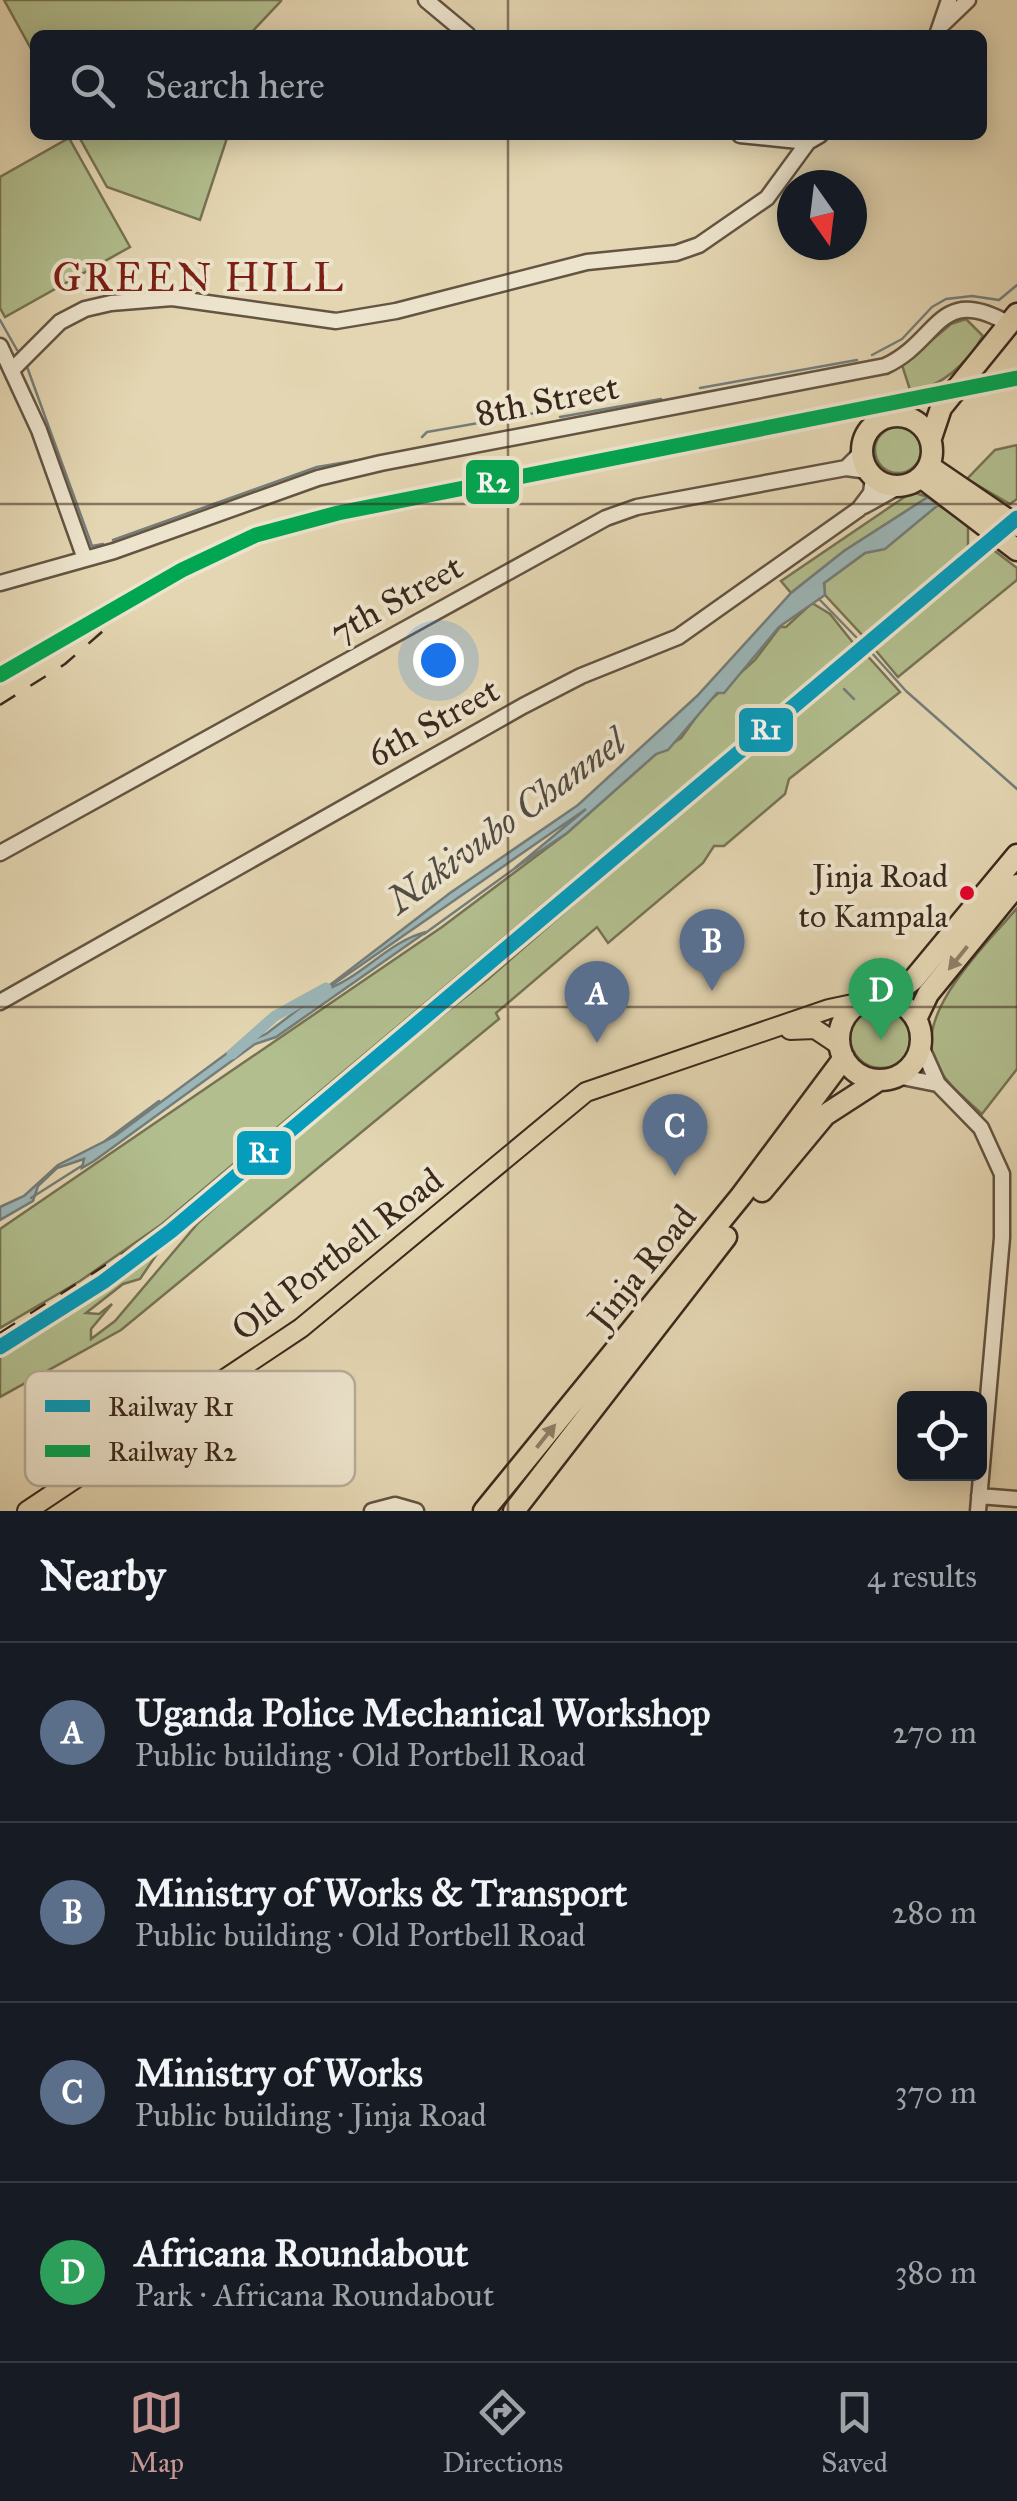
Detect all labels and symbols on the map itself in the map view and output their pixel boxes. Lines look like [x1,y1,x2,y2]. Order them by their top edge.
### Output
north arrow [777,170,867,260]
district label: GREEN HILL [52,253,346,302]
street label: 8th Street [472,366,622,435]
line badge: R2 [464,458,521,506]
text: R2 [476,465,511,500]
street label: 7th Street [322,545,470,653]
your location [413,635,464,686]
street label: 6th Street [360,669,507,776]
line badge: R1 [737,706,795,754]
text: R1 [751,712,781,747]
water label: Nakivubo Channel [376,717,637,924]
place label: Jinja Road to Kampala [799,857,948,936]
marker: Jinja Road to Kampala [957,883,977,903]
pin: B [680,908,744,991]
one-way arrow [948,946,969,971]
pin: D [848,958,914,1040]
pin: A [564,960,630,1043]
pin: C [642,1094,708,1176]
line badge: R1 [235,1129,293,1177]
text: R1 [249,1135,279,1170]
street label: Old Portbell Road [223,1158,452,1350]
street label: Jinja Road [577,1196,706,1342]
legend [25,1371,355,1486]
text: Railway R1 [108,1389,234,1424]
one-way arrow [535,1423,556,1448]
text: Railway R2 [108,1434,237,1469]

